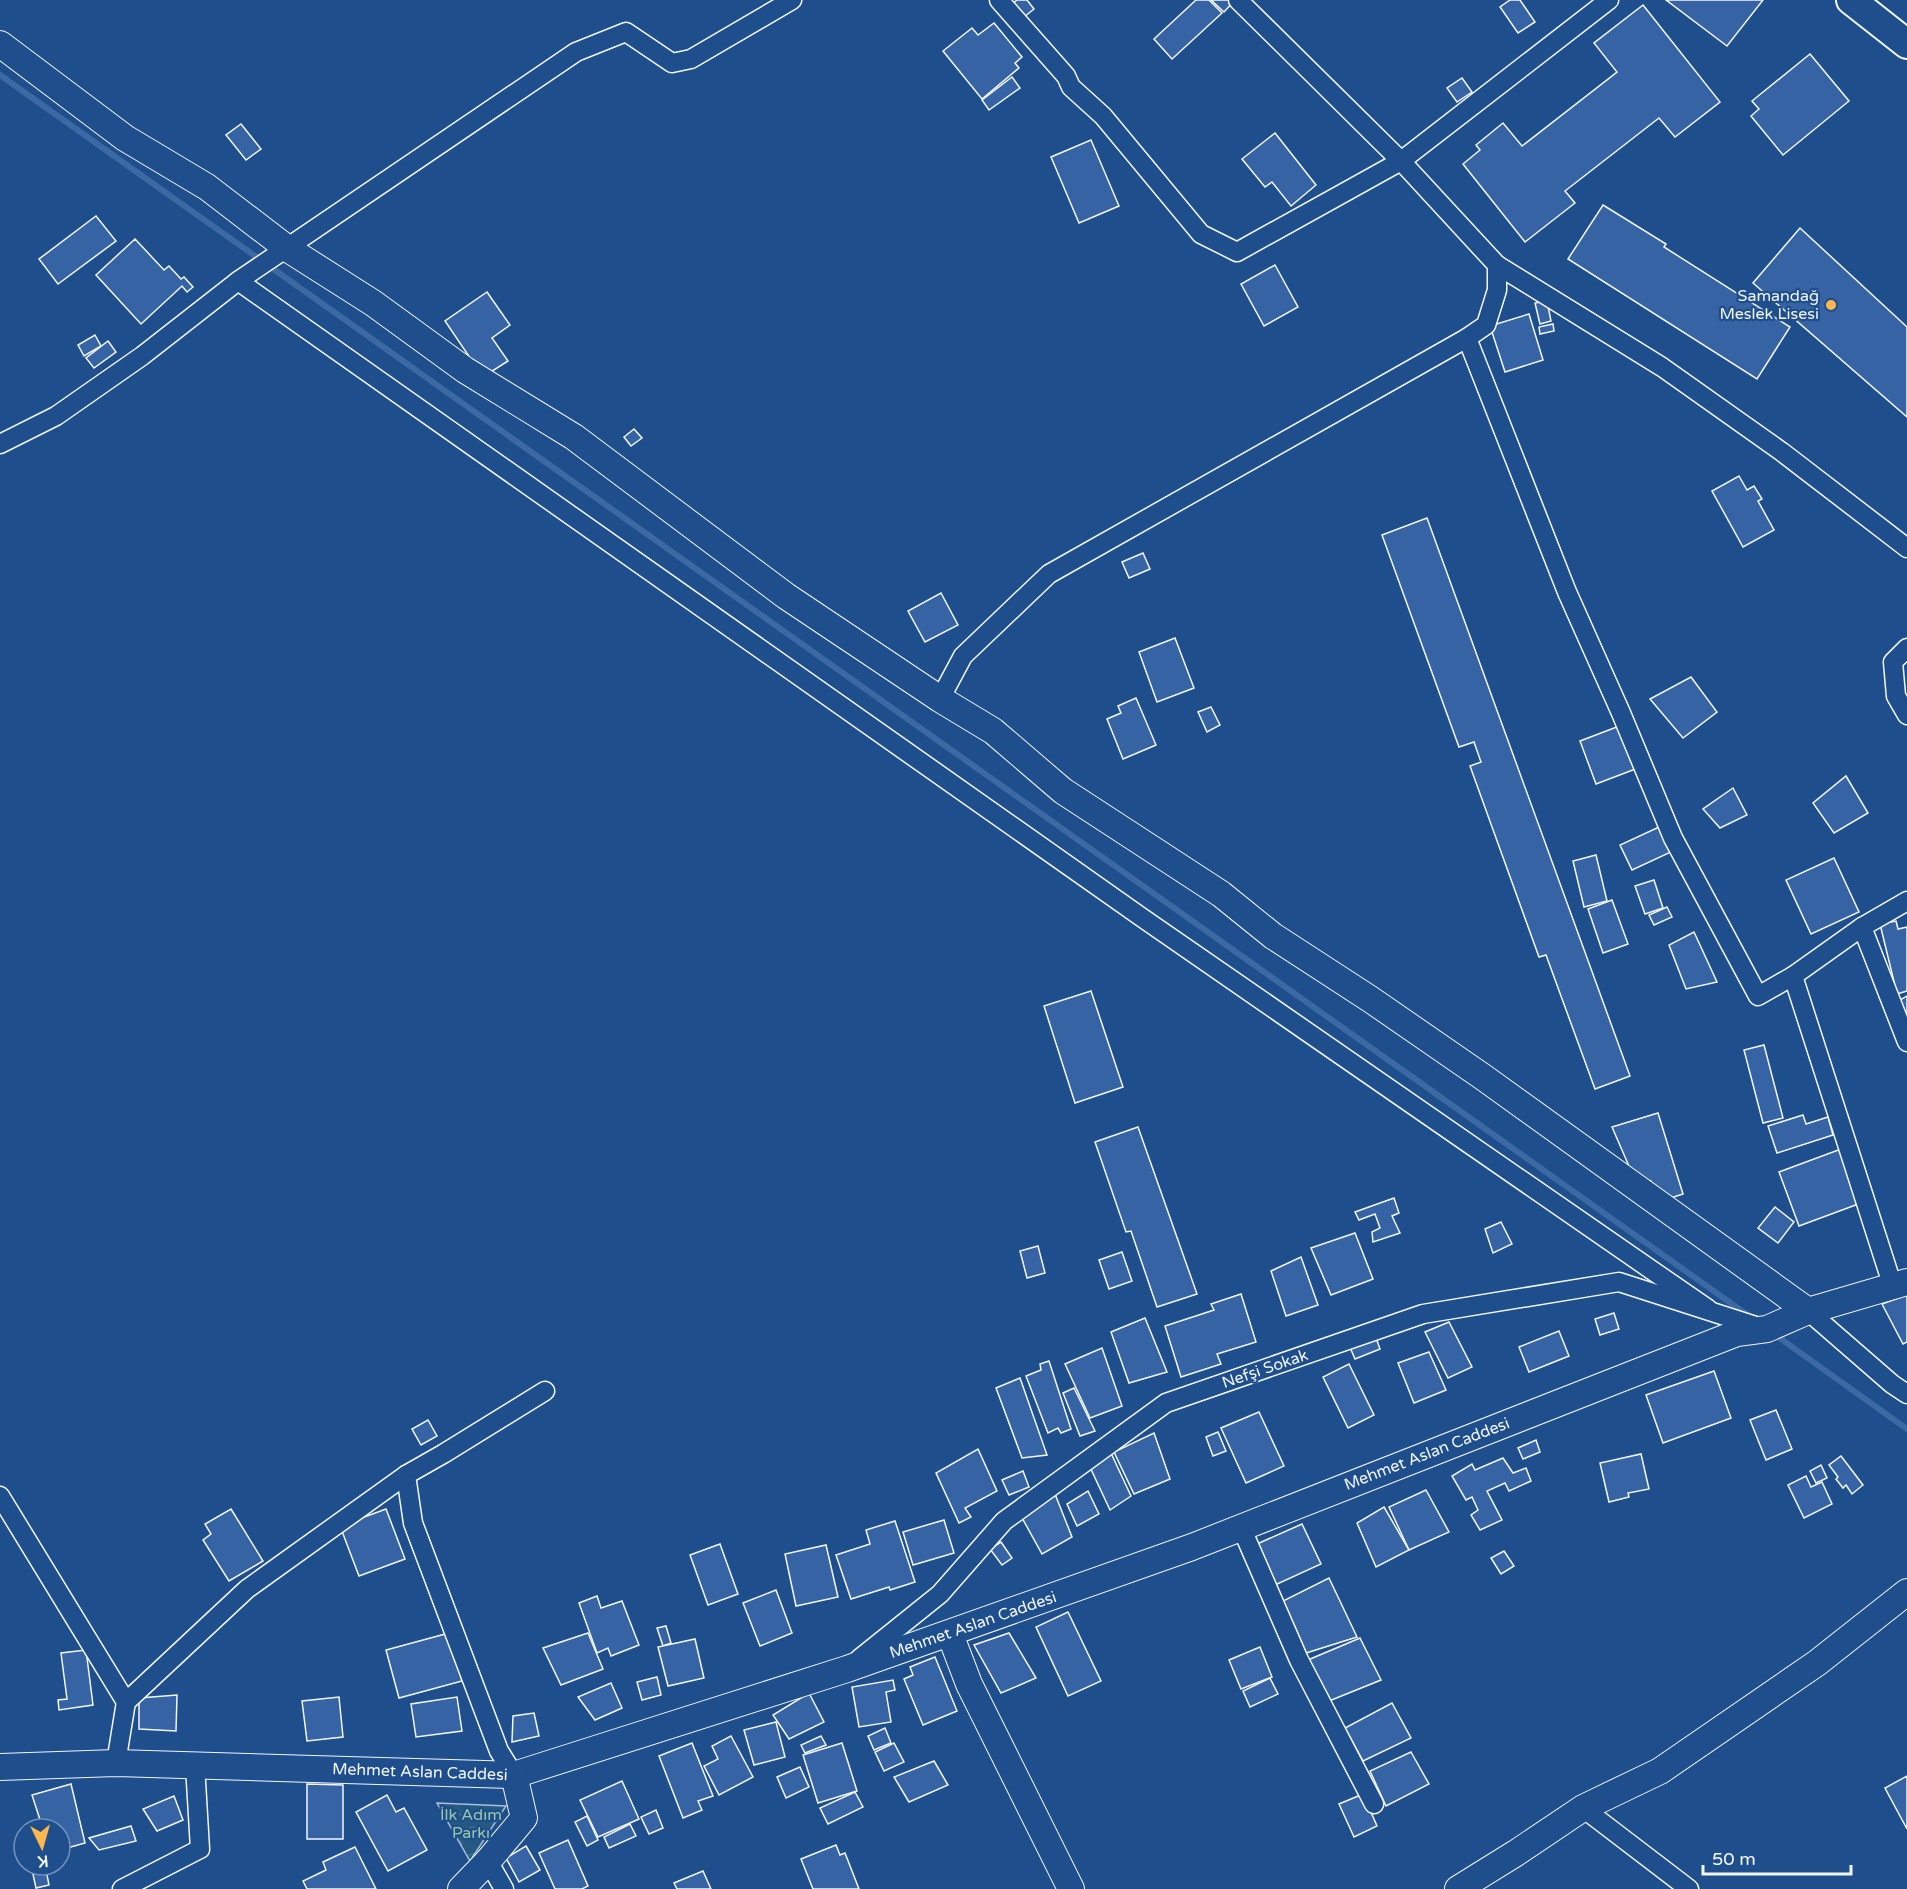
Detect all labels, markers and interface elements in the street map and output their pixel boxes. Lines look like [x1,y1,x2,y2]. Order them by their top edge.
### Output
place label: Samandağ Meslek Lisesi [1720,286,1819,324]
marker: Samandağ Meslek Lisesi [1824,298,1838,312]
street label: Nefşi Sokak [1219,1345,1311,1393]
street label: Mehmet Aslan Caddesi [1341,1413,1513,1495]
street label: Mehmet Aslan Caddesi [887,1587,1059,1663]
street label: Mehmet Aslan Caddesi [332,1759,508,1785]
park label: İlk Adım Parkı [440,1805,502,1843]
north arrow [12,1817,72,1877]
scale bar [1703,1838,1852,1876]
text: 50 m [1712,1848,1756,1870]
text: K [37,1851,49,1871]

